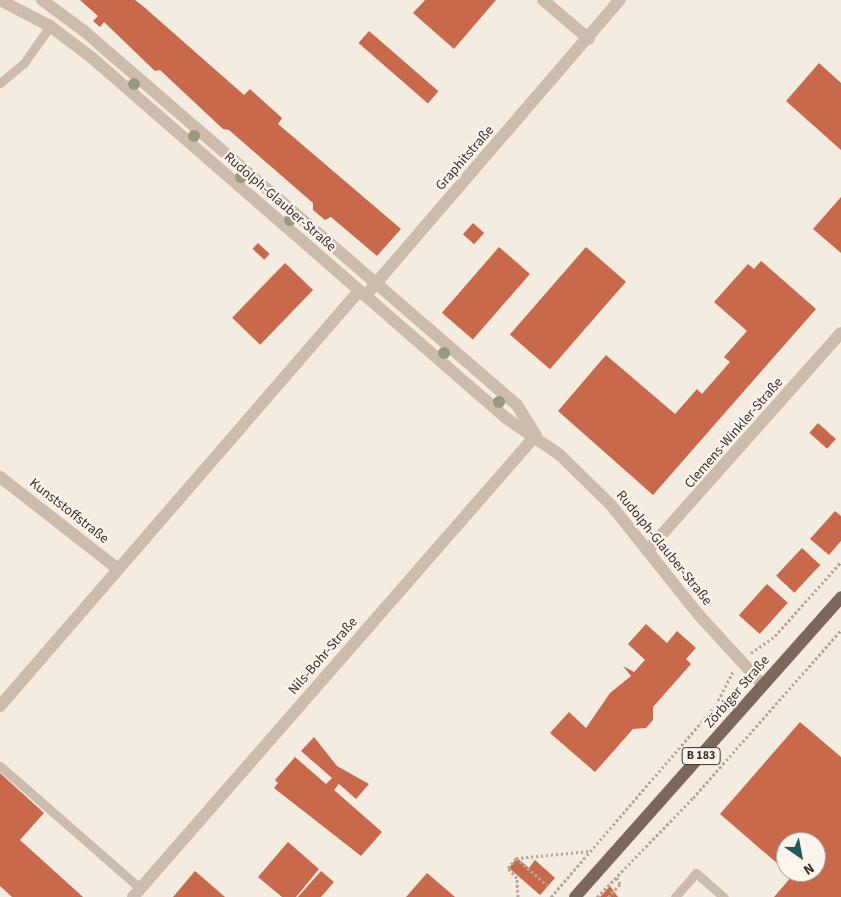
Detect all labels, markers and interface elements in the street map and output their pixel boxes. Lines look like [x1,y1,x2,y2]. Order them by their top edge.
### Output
street label: Graphitstraße [432,122,498,194]
street label: Rudolph-Glauber-Straße [221,149,339,255]
street label: Clemens-Winkler-Straße [681,374,787,492]
street label: Kunststoffstraße [26,475,112,547]
street label: Rudolph-Glauber-Straße [613,487,715,609]
street label: Nils-Bohr-Straße [285,614,361,698]
street label: Zörbiger Straße [701,652,773,732]
road number: B 183 [681,746,721,766]
north arrow [776,832,826,882]
text: N [799,858,818,880]

